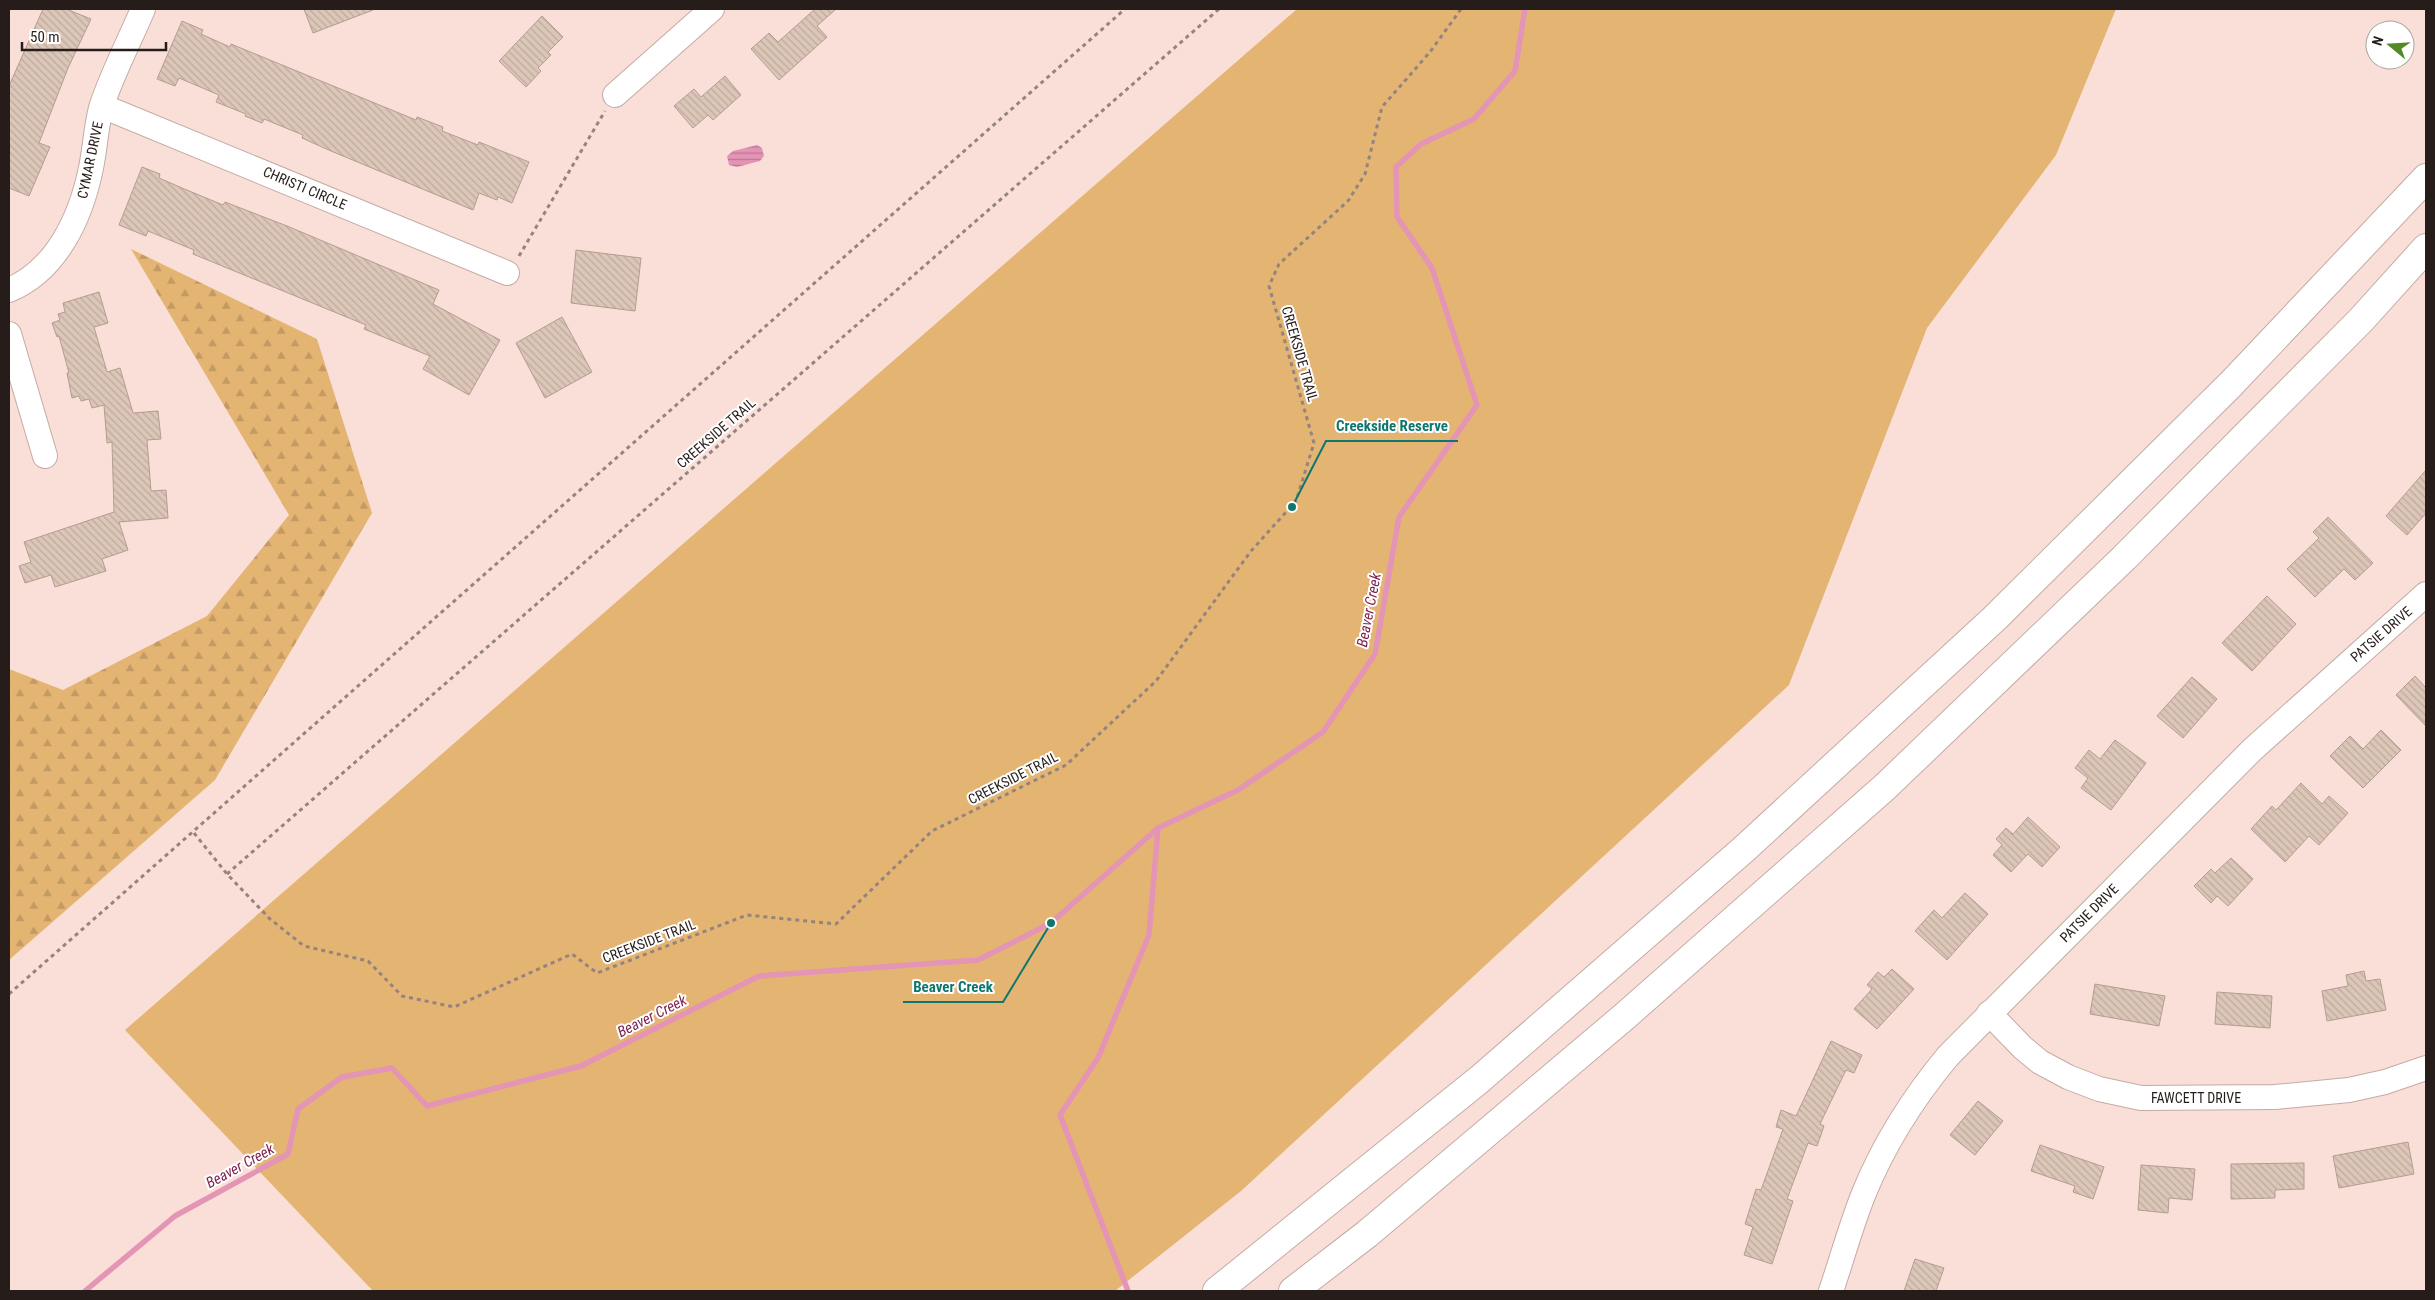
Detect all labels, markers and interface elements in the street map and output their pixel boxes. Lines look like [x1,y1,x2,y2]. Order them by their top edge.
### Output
scale bar [22,20,166,52]
north arrow [2365,20,2415,70]
text: 50 m [30,28,60,46]
text: N [2369,34,2387,48]
street label: CYMAR DRIVE [74,120,106,200]
street label: CHRISTI CIRCLE [261,163,349,213]
street label: CREEKSIDE TRAIL [1279,304,1321,404]
street label: CREEKSIDE TRAIL [674,394,759,471]
callout: Creekside Reserve [1326,411,1458,441]
text: Creekside Reserve [1336,417,1448,435]
water label: Beaver Creek [1353,571,1385,649]
street label: PATSIE DRIVE [2347,603,2415,665]
street label: CREEKSIDE TRAIL [965,748,1061,807]
street label: PATSIE DRIVE [2057,881,2121,945]
street label: CREEKSIDE TRAIL [600,916,698,966]
callout: Beaver Creek [903,972,1003,1002]
text: Beaver Creek [913,978,994,996]
water label: Beaver Creek [614,991,690,1041]
street label: FAWCETT DRIVE [2151,1090,2241,1106]
water label: Beaver Creek [203,1140,278,1192]

